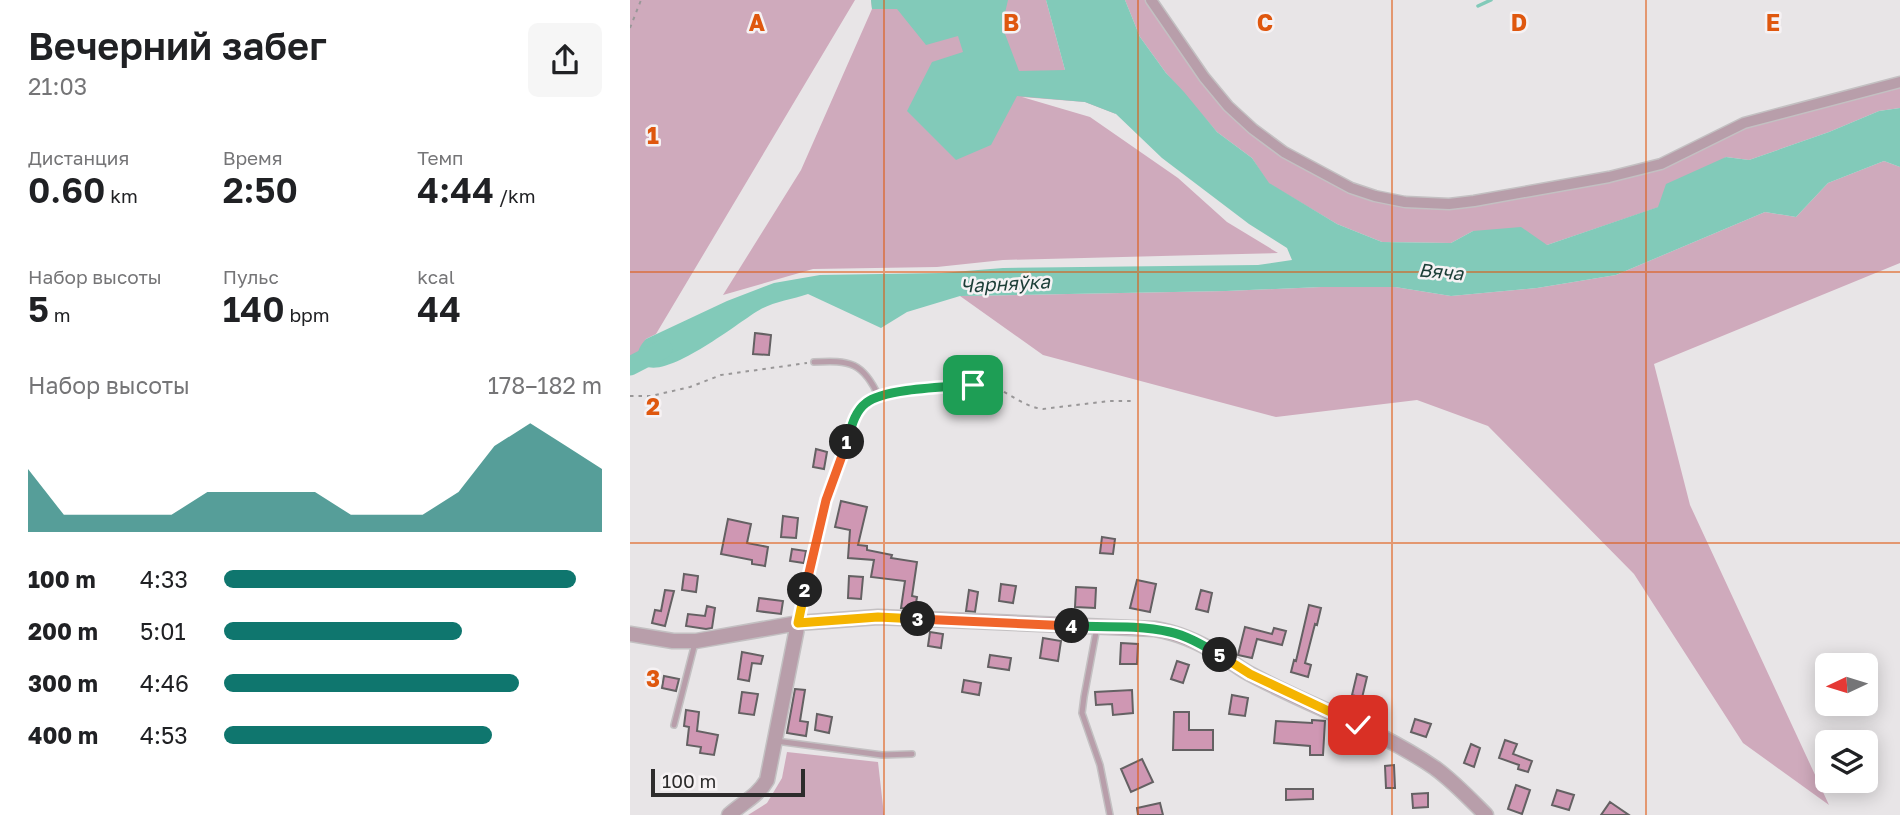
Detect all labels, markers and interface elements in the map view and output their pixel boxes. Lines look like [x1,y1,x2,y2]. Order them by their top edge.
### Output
text: A [749,8,766,36]
text: B [1003,8,1019,36]
text: C [1257,8,1273,36]
text: D [1511,8,1527,36]
text: E [1766,8,1780,36]
text: Вечерний забег [28,23,327,68]
button: share [528,23,602,97]
text: 21:03 [28,72,87,100]
text: 1 [647,121,659,149]
text: Дистанция [28,146,129,169]
text: Время [223,146,283,169]
text: Темп [417,146,464,169]
text: 0.60 [28,169,105,211]
text: 2:50 [223,169,298,211]
text: 4:44 [417,169,494,211]
text: km [105,184,138,207]
text: /km [494,184,536,207]
water label: Вяча [1418,258,1465,285]
text: Набор высоты [28,265,162,288]
text: Пульс [223,265,279,288]
text: kcal [417,265,455,288]
water label: Чарняўка [960,269,1052,297]
text: 5 [28,288,49,330]
text: 140 [223,288,285,330]
text: 44 [417,288,461,330]
text: m [49,303,71,326]
text: bpm [285,303,330,326]
pin [943,355,1003,415]
icon: arrive [954,366,992,404]
text: Набор высоты [28,371,190,399]
text: 178–182 m [488,371,602,399]
text: 2 [646,392,660,420]
pin: 1 [830,424,864,460]
text: 1 [842,430,851,453]
text: 100 m [28,565,96,593]
text: 4:33 [140,565,188,593]
pin: 2 [788,572,822,608]
text: 2 [799,578,810,601]
pin: 3 [900,602,936,636]
text: 3 [912,607,923,630]
pin: 4 [1054,608,1090,644]
text: 4 [1066,614,1077,637]
text: 200 m [28,617,98,645]
text: 5:01 [140,617,186,645]
pin: 5 [1202,638,1238,672]
text: 5 [1214,643,1225,666]
north arrow [1815,653,1878,716]
map controls [1815,653,1878,793]
text: 3 [646,664,660,692]
text: 300 m [28,669,98,697]
text: 4:46 [140,669,189,697]
pin [1328,695,1388,755]
icon: check [1339,706,1377,744]
text: 400 m [28,721,98,749]
text: 4:53 [140,721,188,749]
button: layers [1815,730,1878,793]
scale bar [651,766,805,798]
text: 100 m [662,769,716,792]

